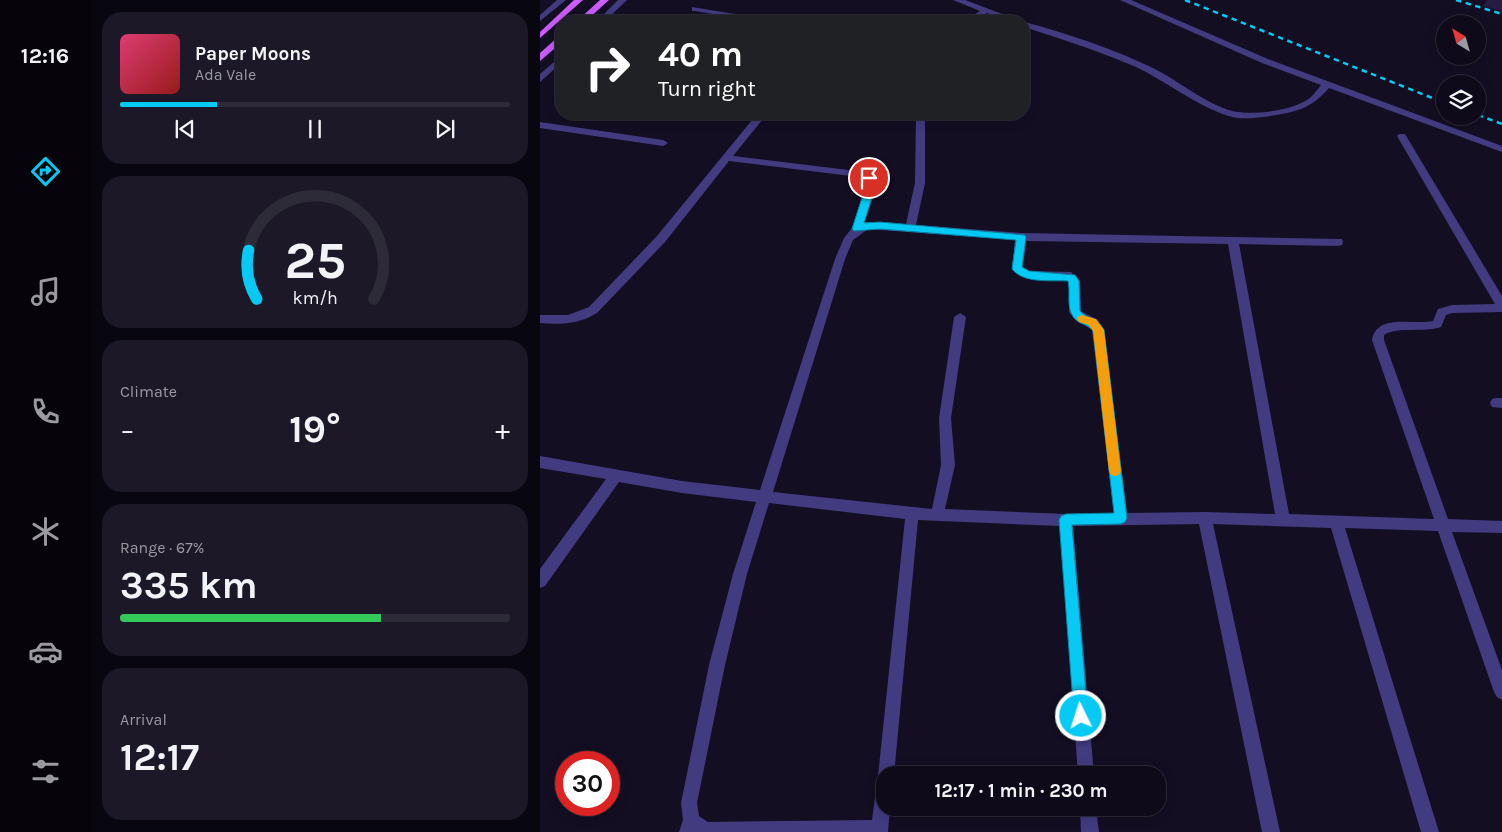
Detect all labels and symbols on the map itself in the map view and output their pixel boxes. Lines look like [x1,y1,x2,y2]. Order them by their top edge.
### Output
north arrow [1436,15,1486,65]
pin [848,157,890,199]
position arrow [1054,689,1106,741]
speed limit sign: 30 [555,751,620,816]

